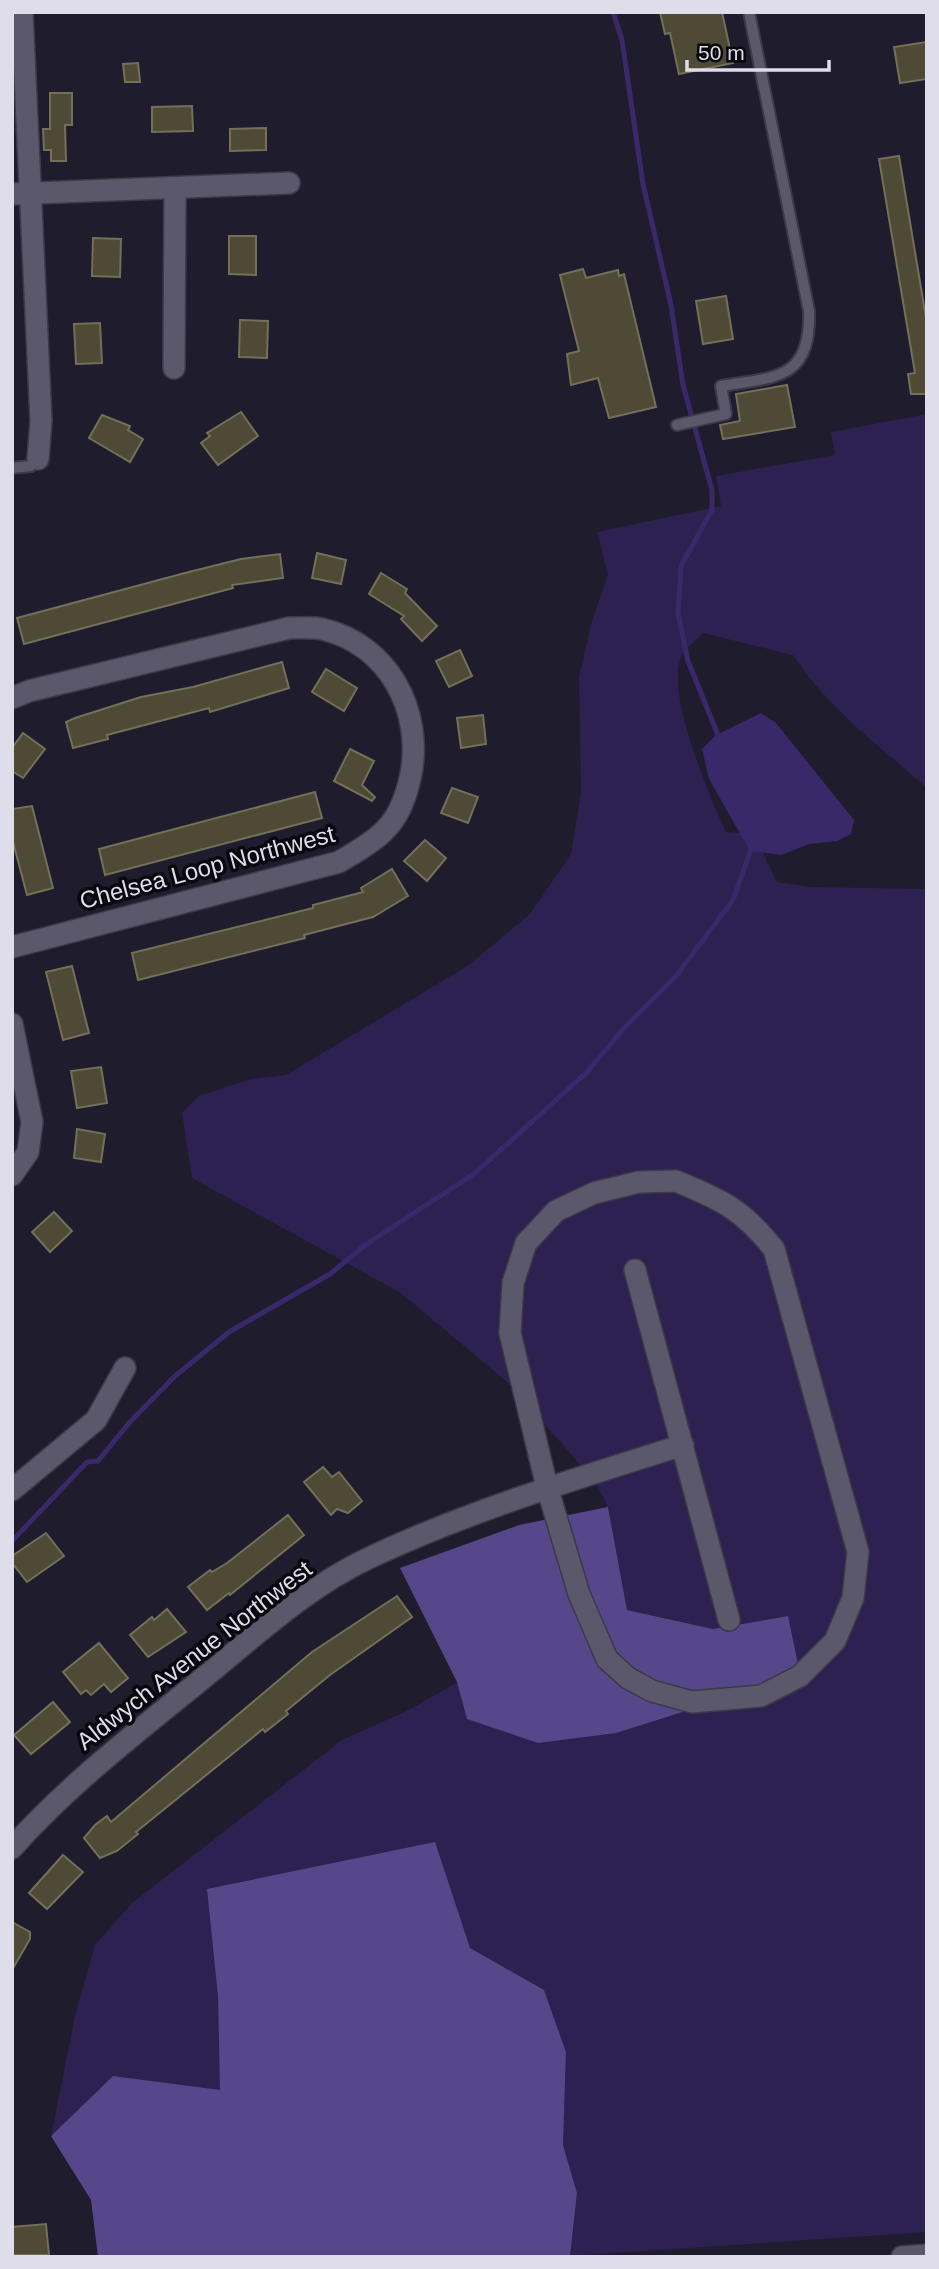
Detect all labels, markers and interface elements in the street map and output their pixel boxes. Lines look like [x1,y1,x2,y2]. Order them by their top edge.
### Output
scale bar [687,28,829,72]
text: 50 m [698,41,745,64]
street label: Chelsea Loop Northwest [77,820,338,914]
street label: Aldwych Avenue Northwest [71,1555,317,1755]

